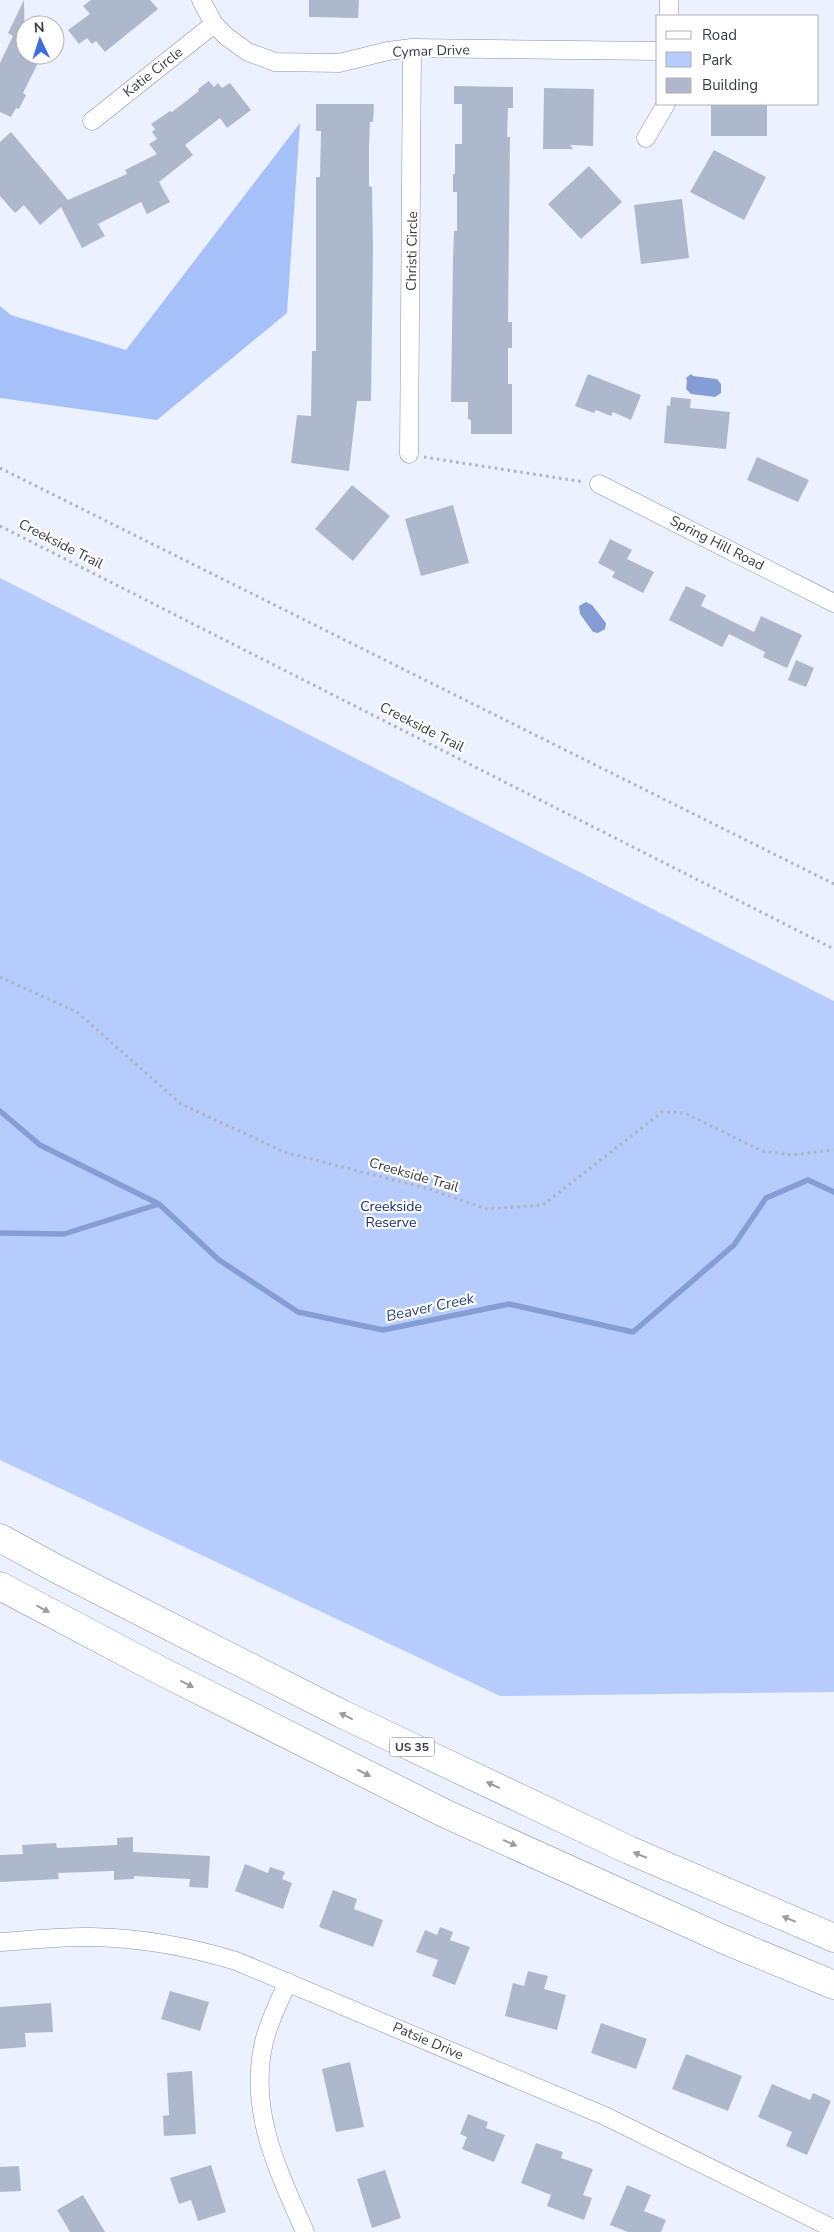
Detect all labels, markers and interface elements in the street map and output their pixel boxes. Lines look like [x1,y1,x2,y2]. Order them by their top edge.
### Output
north arrow [15,15,65,65]
legend [656,15,819,105]
text: N [33,18,45,37]
text: Road [702,25,737,45]
street label: Cymar Drive [392,40,470,62]
street label: Katie Circle [119,43,187,101]
text: Park [702,50,732,70]
text: Building [702,75,758,95]
street label: Christi Circle [402,211,422,291]
street label: Spring Hill Road [667,511,767,575]
street label: Creekside Trail [16,515,107,574]
street label: Creekside Trail [377,698,468,757]
street label: Creekside Trail [367,1153,462,1197]
park label: Creekside Reserve [360,1197,422,1232]
water label: Beaver Creek [384,1288,476,1326]
one-way arrow [36,1605,50,1613]
one-way arrow [180,1680,194,1688]
one-way arrow [339,1712,353,1720]
road number: US 35 [390,1738,434,1756]
one-way arrow [356,1769,371,1777]
one-way arrow [486,1781,500,1789]
one-way arrow [503,1840,517,1848]
one-way arrow [633,1850,647,1858]
one-way arrow [782,1914,796,1922]
street label: Patsie Drive [390,2018,466,2064]

